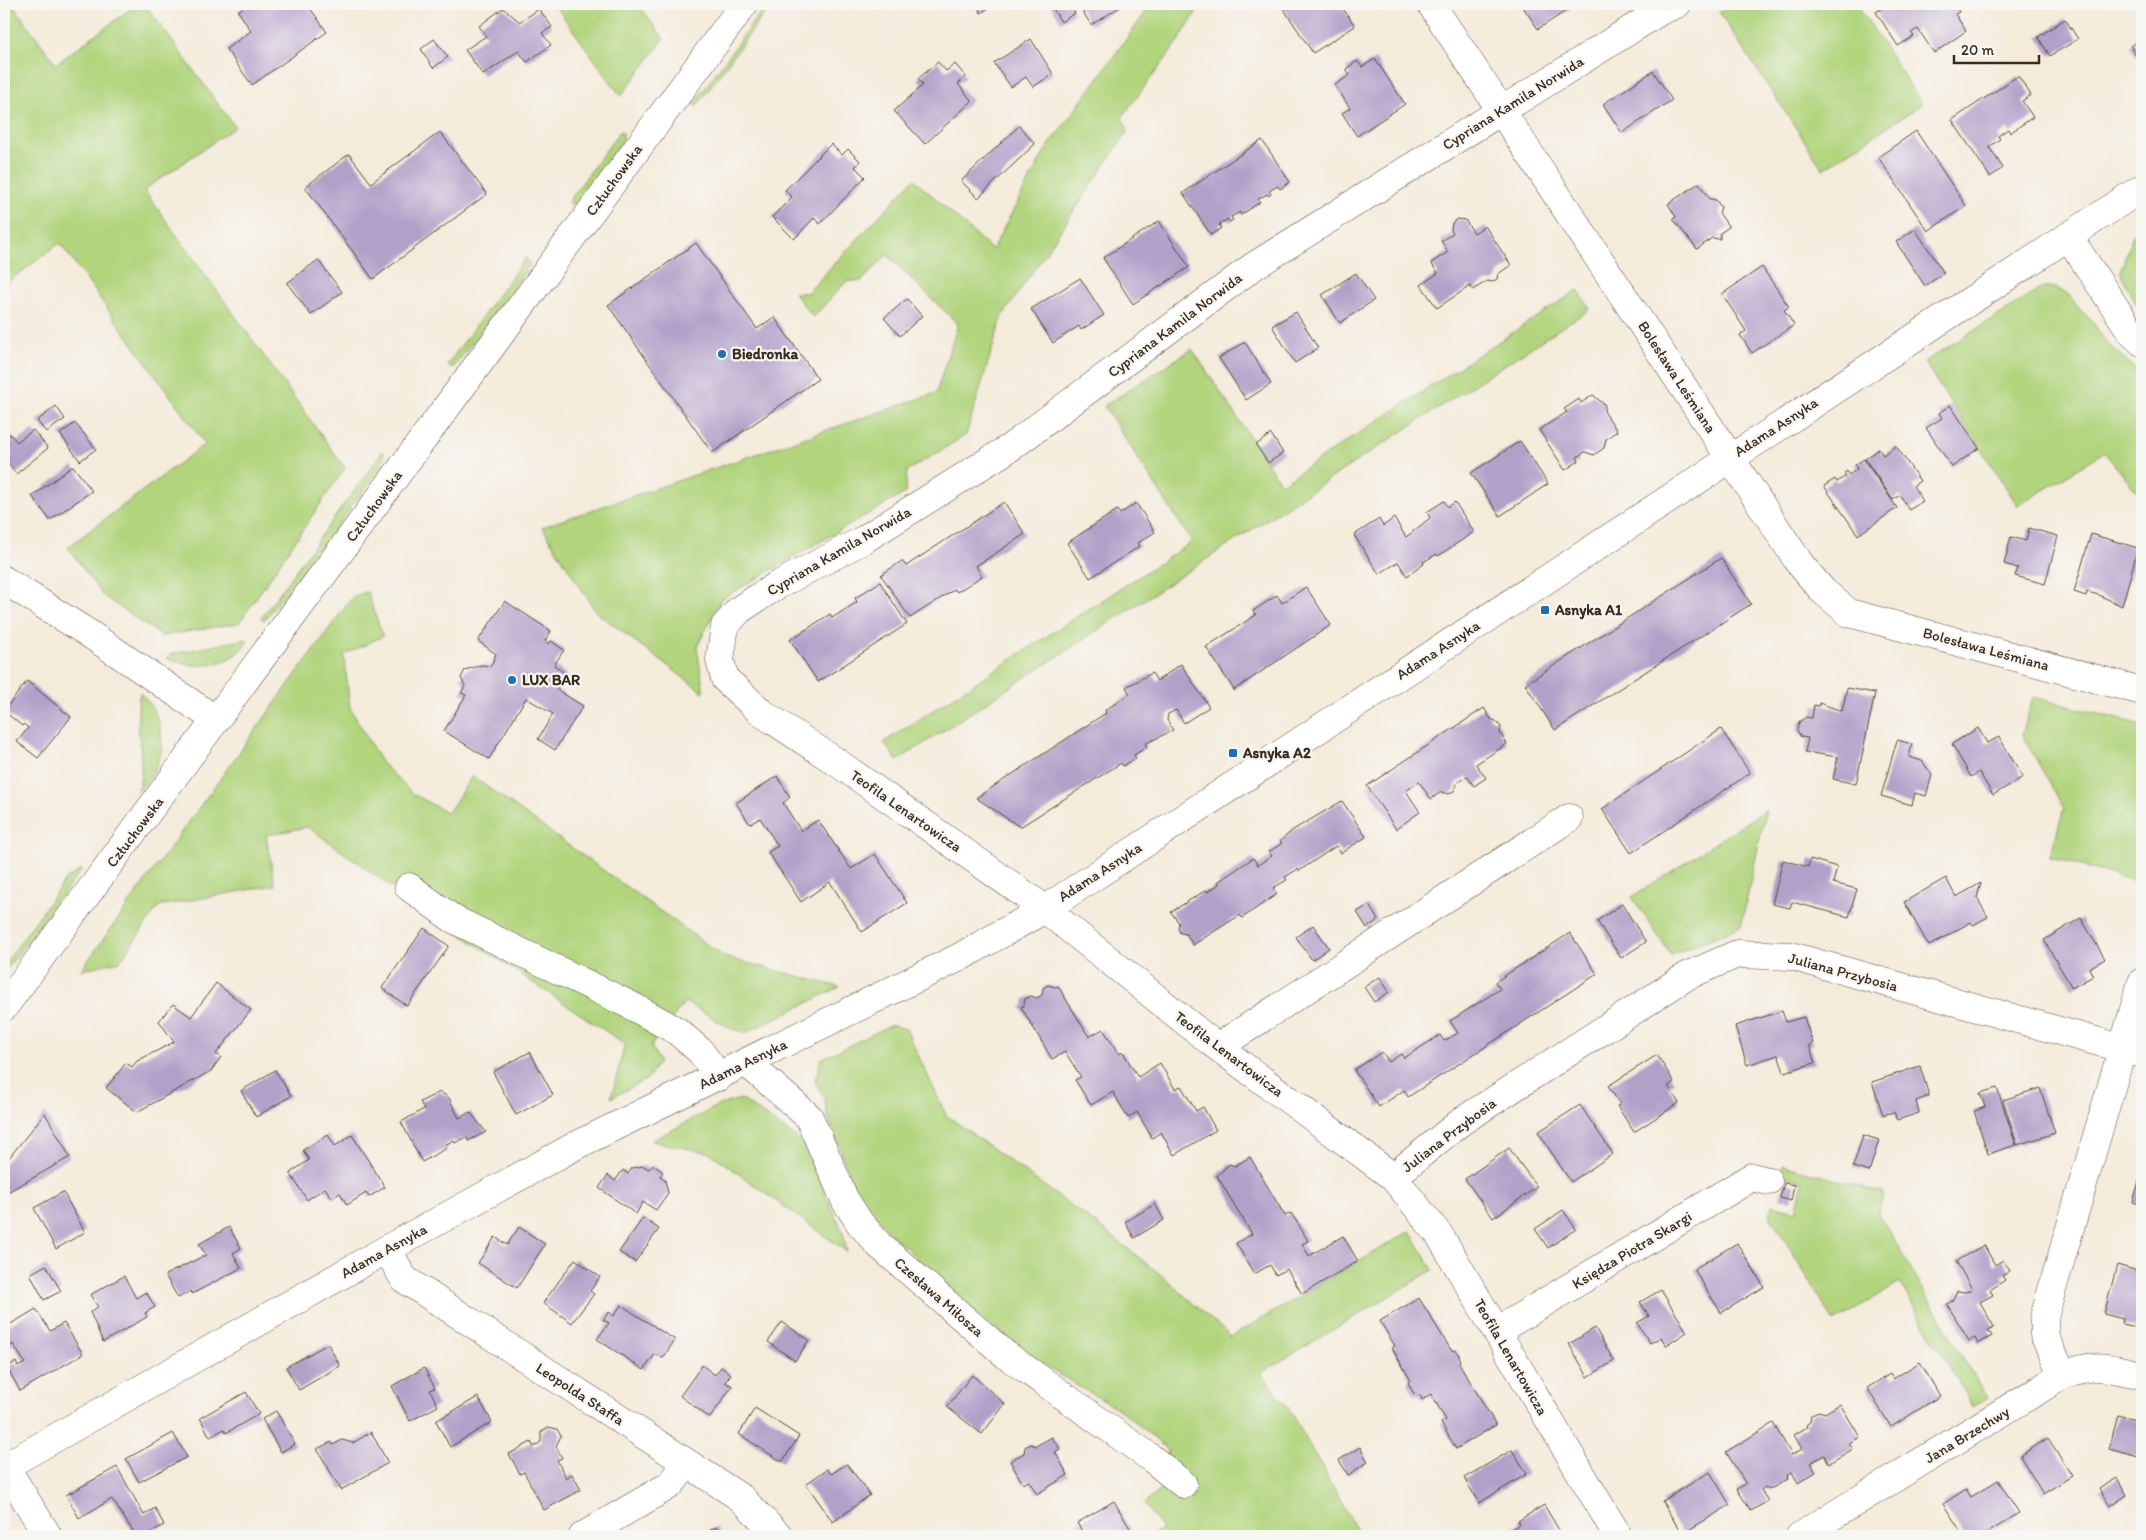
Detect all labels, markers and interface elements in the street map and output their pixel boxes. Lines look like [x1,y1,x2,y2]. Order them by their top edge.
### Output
scale bar [1954,32,2038,64]
text: 20 m [1961,41,1995,59]
street label: Cypriana Kamila Norwida [1439,52,1587,154]
street label: Człuchowska [582,141,646,219]
street label: Cypriana Kamila Norwida [1104,269,1246,381]
street label: Bolesława Leśmiana [1634,318,1720,437]
place label: Biedronka [732,345,798,363]
marker: Biedronka [716,348,728,360]
street label: Adama Asnyka [1731,393,1821,461]
street label: Człuchowska [342,467,406,545]
street label: Cypriana Kamila Norwida [764,502,914,600]
place label: Asnyka A1 [1554,601,1622,620]
marker: Asnyka A1 [1539,604,1551,616]
street label: Adama Asnyka [1393,616,1483,684]
street label: Bolesława Leśmiana [1921,623,2052,675]
place label: LUX BAR [522,671,580,689]
marker: LUX BAR [506,674,518,686]
place label: Asnyka A2 [1242,744,1311,763]
marker: Asnyka A2 [1227,747,1239,759]
street label: Teofila Lenartowicza [847,766,965,856]
street label: Człuchowska [103,793,168,871]
street label: Adama Asnyka [1055,838,1145,906]
street label: Juliana Przybosia [1786,949,1900,995]
street label: Teofila Lenartowicza [1171,1007,1287,1101]
street label: Adama Asnyka [696,1035,790,1093]
street label: Juliana Przybosia [1398,1094,1500,1176]
street label: Księdza Piotra Skargi [1569,1207,1695,1293]
street label: Adama Asnyka [338,1220,430,1282]
street label: Czesława Miłosza [891,1253,987,1341]
street label: Teofila Lenartowicza [1470,1296,1552,1419]
street label: Leopolda Staffa [532,1359,628,1429]
street label: Jana Brzechwy [1922,1403,2012,1467]

